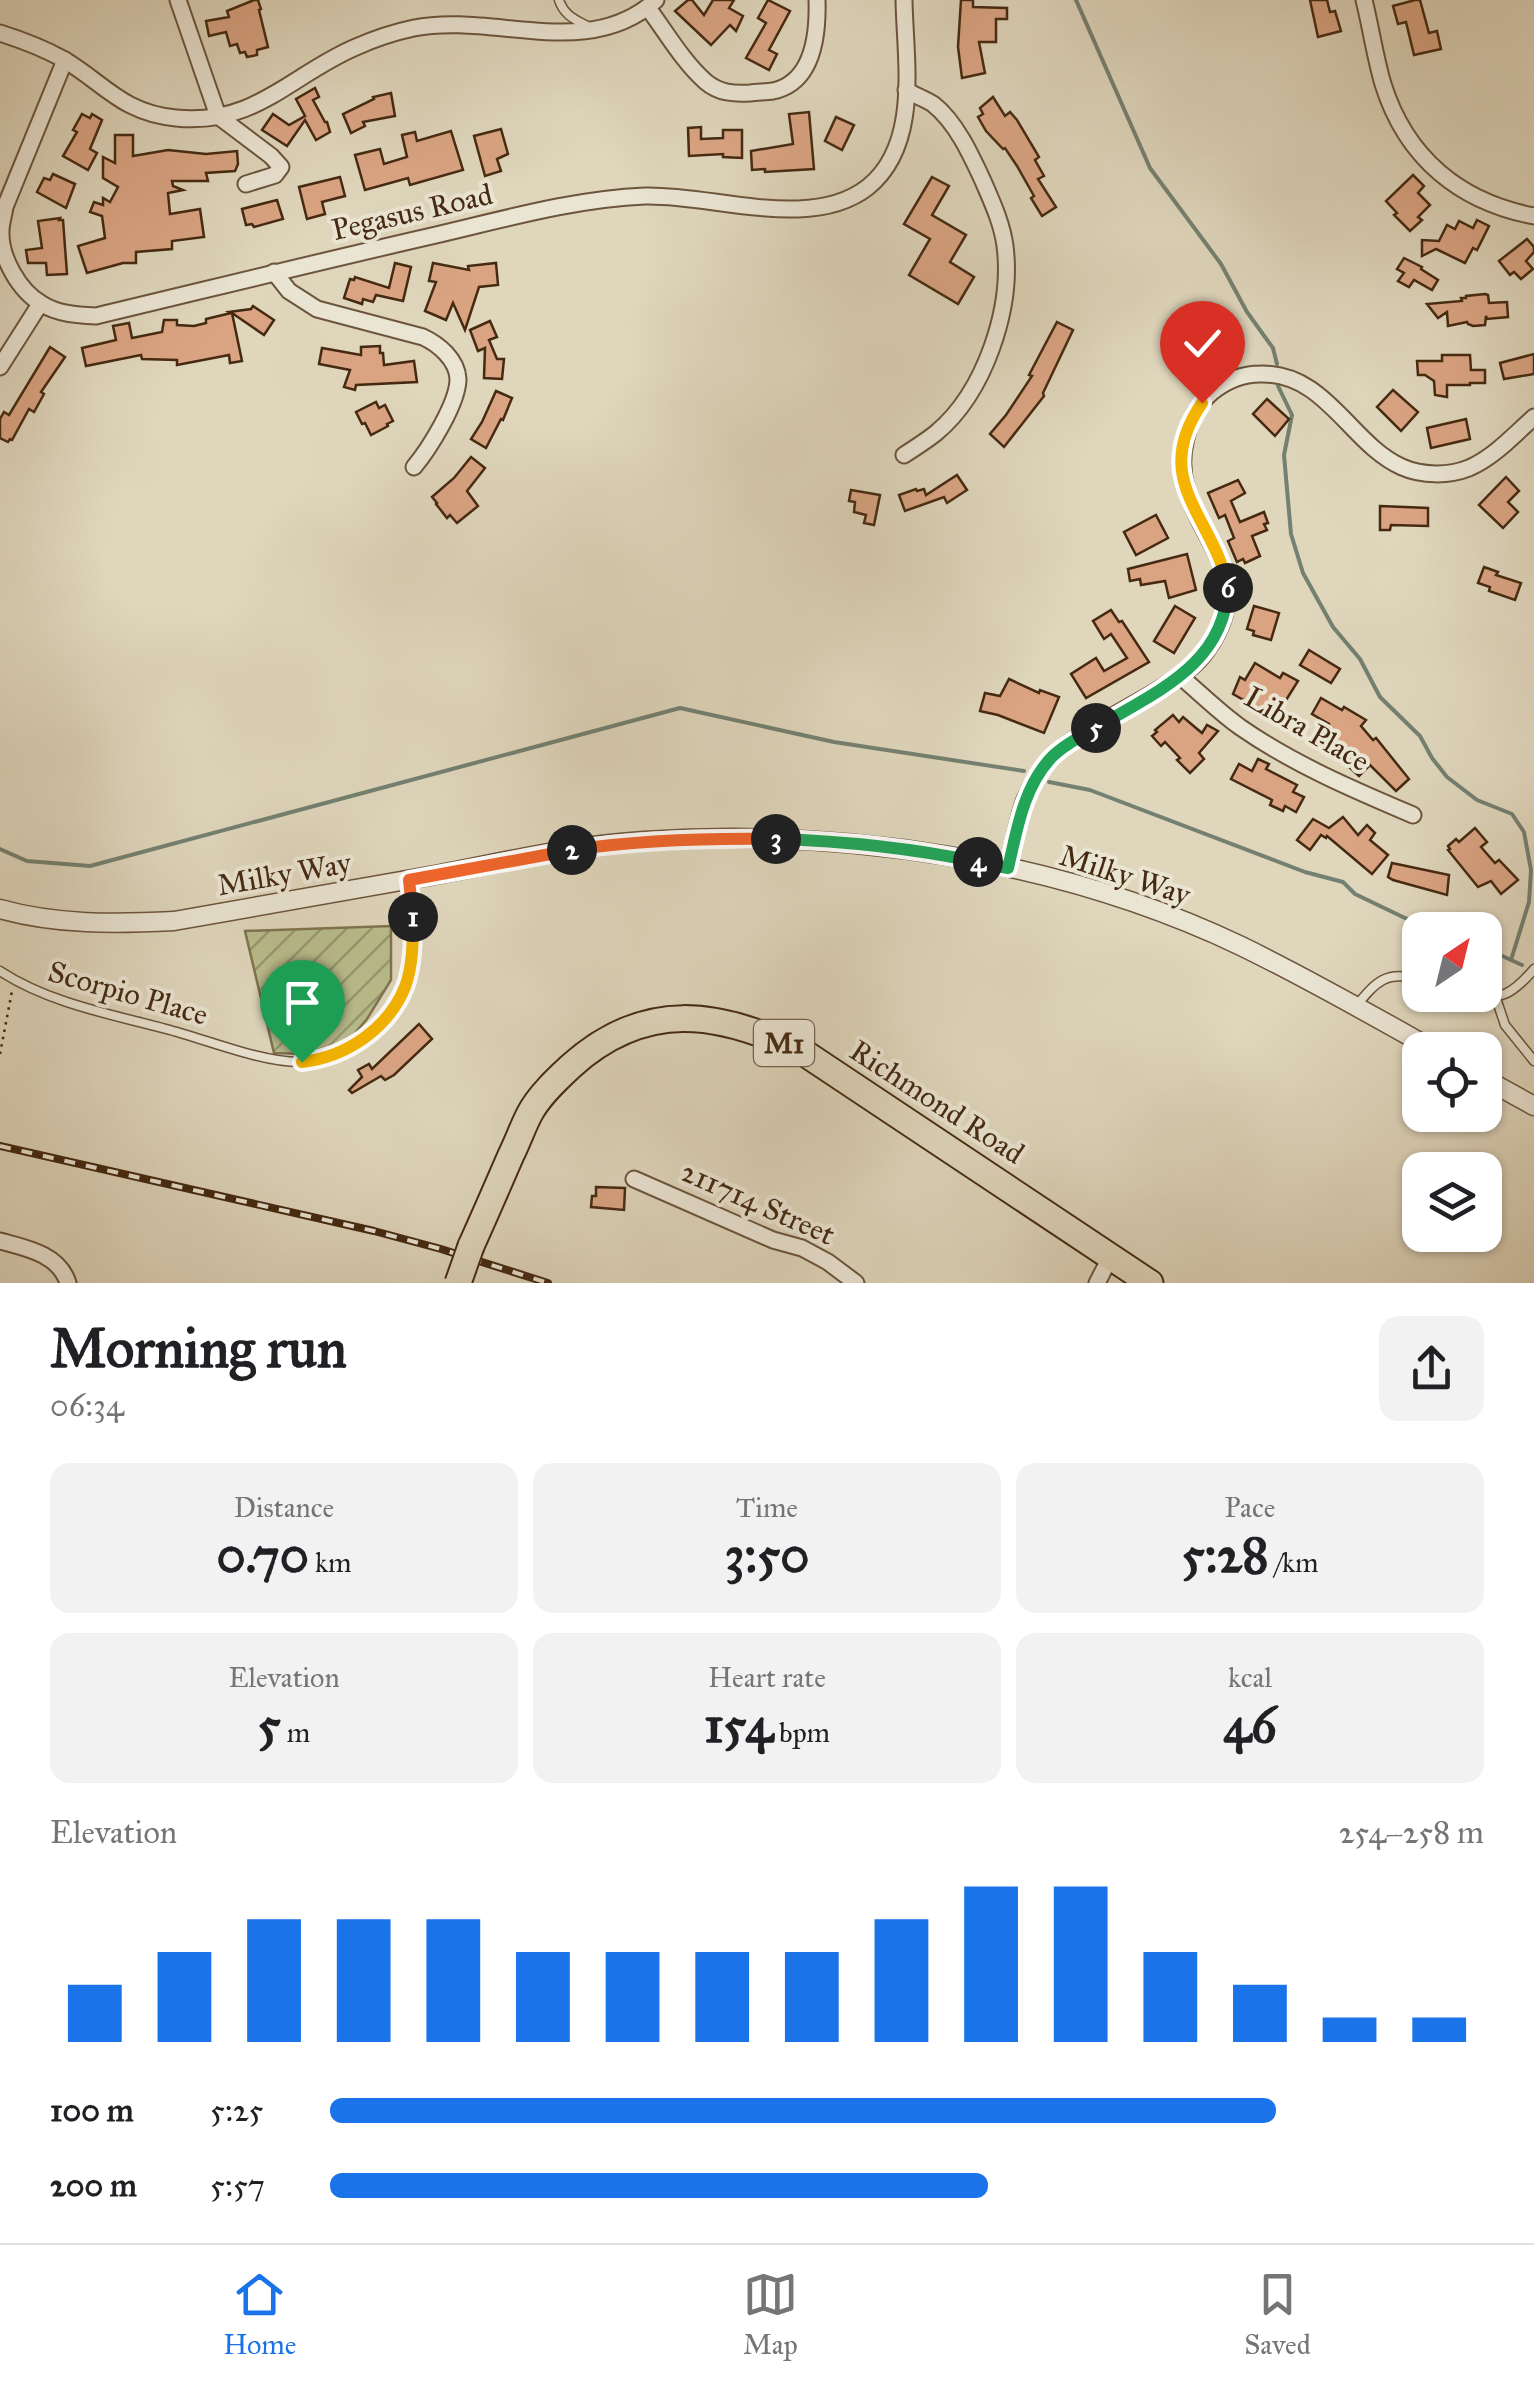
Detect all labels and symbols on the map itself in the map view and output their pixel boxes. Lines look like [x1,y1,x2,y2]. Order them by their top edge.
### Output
street label: Pegasus Road [328,176,496,248]
pin [1160,301,1245,404]
pin: 6 [1203,563,1253,613]
street label: Libra Place [1238,679,1376,779]
pin: 5 [1071,703,1121,753]
pin: 3 [751,814,801,864]
pin: 2 [547,825,597,875]
pin: 4 [953,837,1003,887]
street label: Milky Way [1055,837,1196,913]
street label: Milky Way [214,844,355,903]
pin: 1 [388,892,438,942]
north arrow [1402,912,1502,1012]
street label: Scorpio Place [44,953,212,1033]
pin [260,960,345,1063]
road number: M1 [754,1020,814,1066]
street label: Richmond Road [843,1032,1031,1172]
street label: 211714 Street [676,1153,841,1253]

